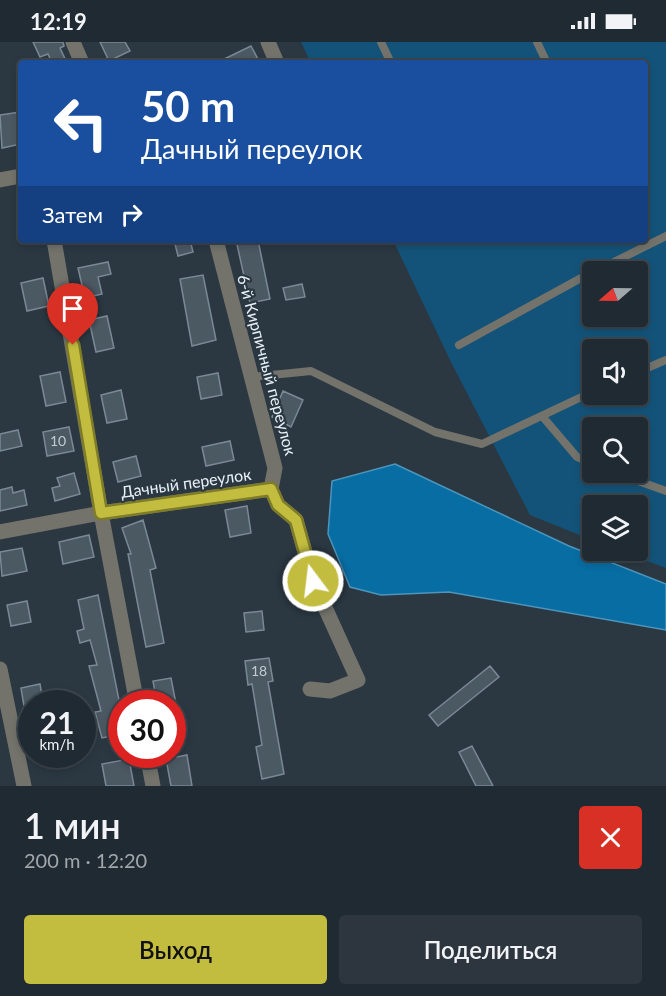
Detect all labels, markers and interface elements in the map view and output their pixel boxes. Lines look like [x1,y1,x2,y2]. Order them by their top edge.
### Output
text: 12:19 [30,8,87,35]
text: 50 m [141,81,235,131]
icon: left [42,84,120,162]
text: Дачный переулок [141,132,363,165]
icon: right [115,198,148,231]
text: Затем [42,201,103,228]
north arrow [582,261,648,327]
map controls [582,261,648,561]
street label: 6-й Кирпичный переулок [234,272,301,458]
pin [47,283,98,345]
icon: arrive [56,292,89,325]
button: sound [582,339,648,405]
button: search [582,417,648,483]
house number: 10 [50,432,66,449]
street label: Дачный переулок [120,464,253,501]
button: layers [582,495,648,561]
position arrow [281,549,345,613]
house number: 18 [251,662,267,679]
speed limit sign: 30 [108,690,186,768]
text: 21 [40,704,74,740]
text: km/h [39,735,75,753]
text: 1 мин [24,803,121,847]
button: close [579,806,642,869]
text: 200 m · 12:20 [24,848,147,872]
button: Выход [24,915,327,984]
button: Поделиться [339,915,642,984]

